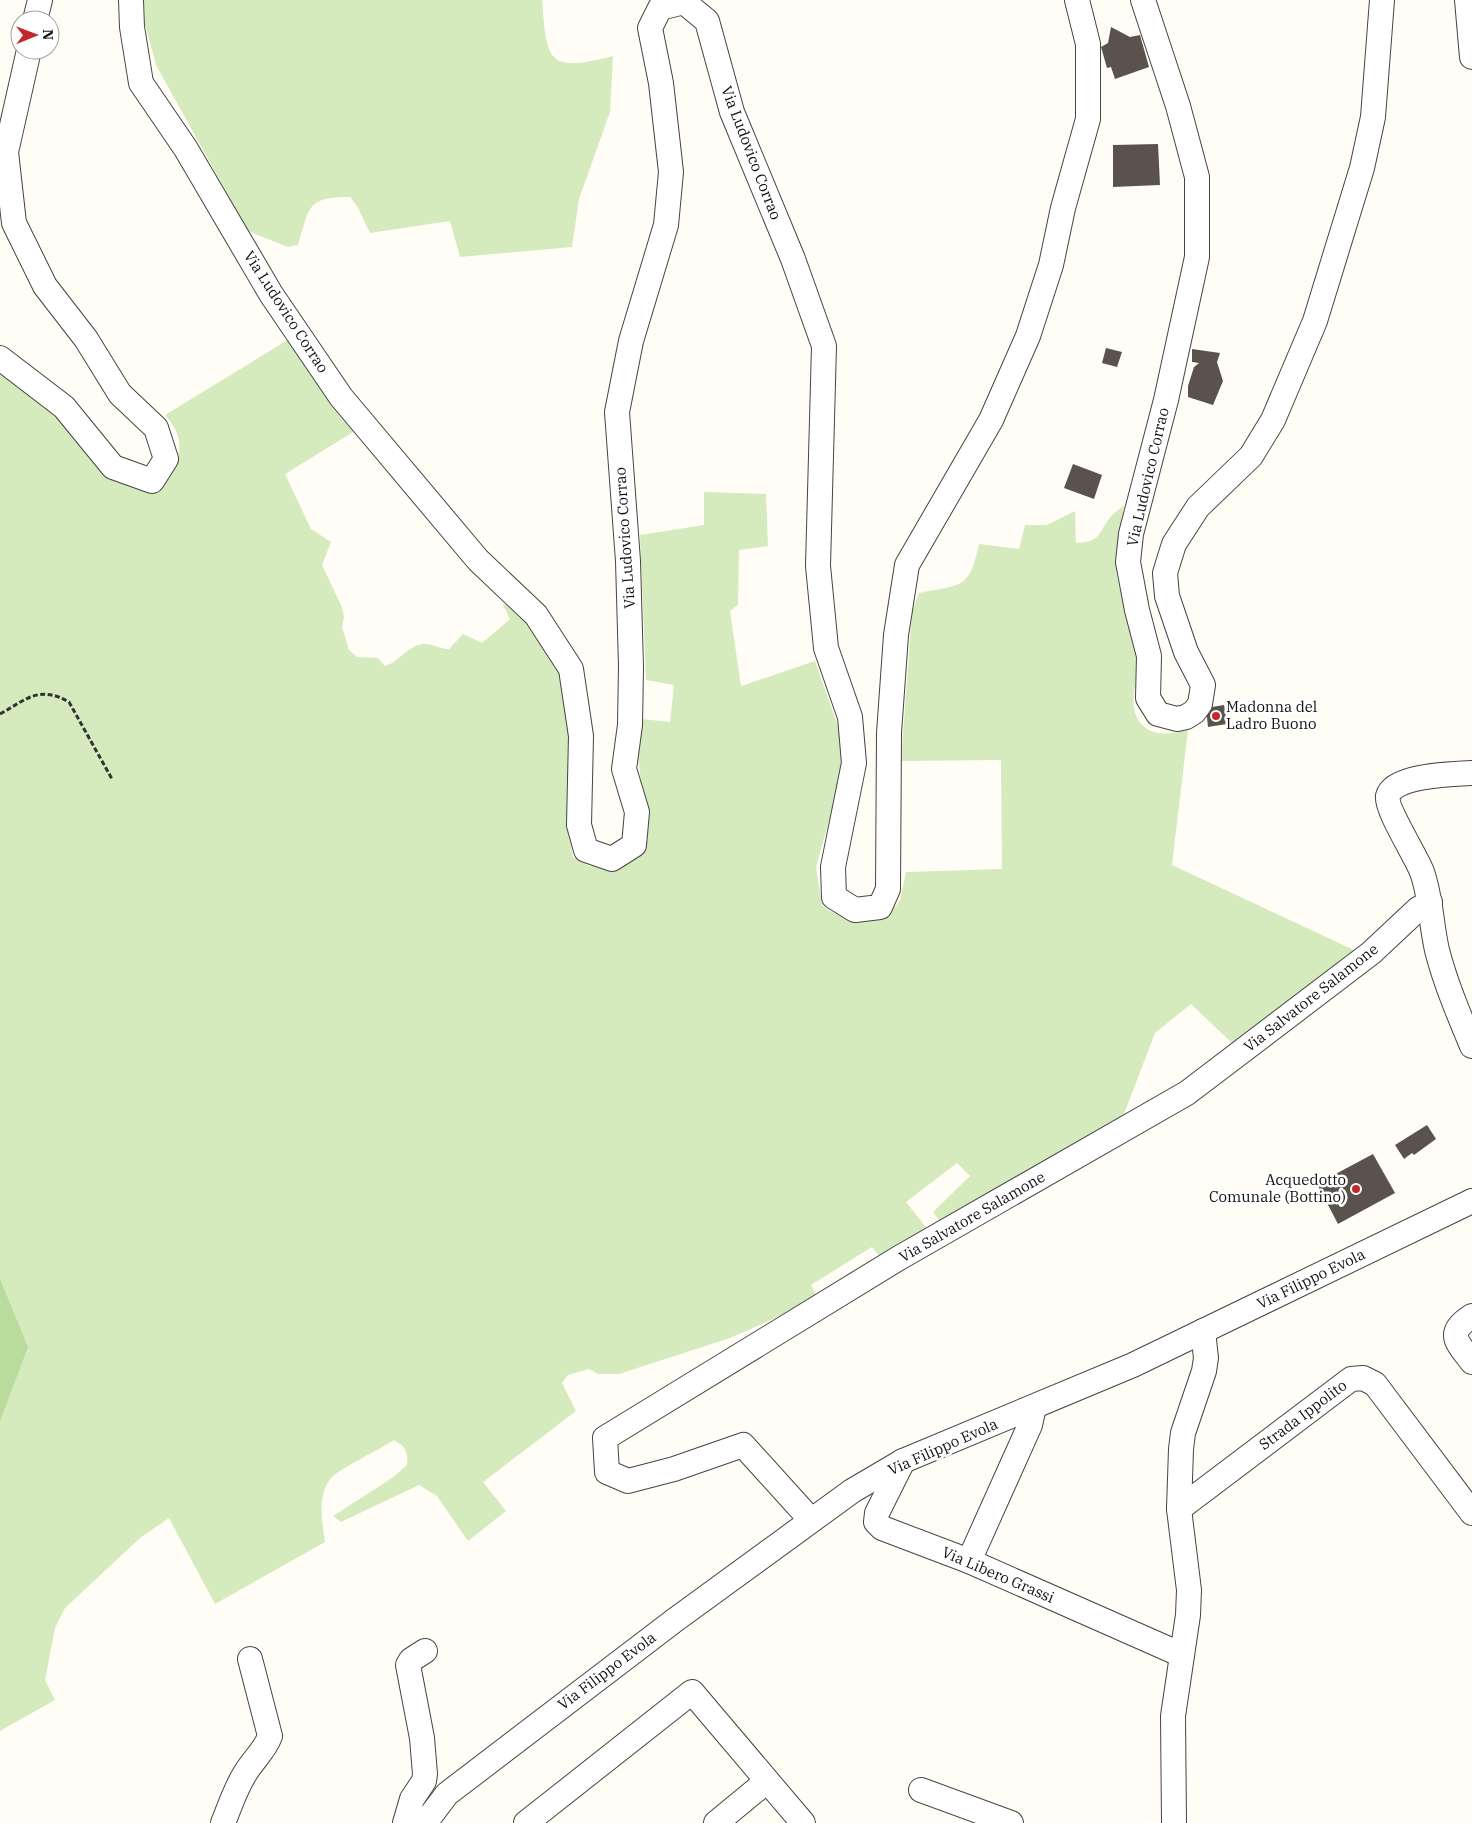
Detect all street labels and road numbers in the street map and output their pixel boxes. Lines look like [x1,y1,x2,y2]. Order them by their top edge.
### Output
street label: Via Ludovico Corrao [717,83,786,222]
street label: Via Ludovico Corrao [240,247,333,376]
street label: Via Ludovico Corrao [1122,406,1173,548]
street label: Via Ludovico Corrao [610,467,639,609]
street label: Via Salvatore Salamone [1240,939,1382,1056]
street label: Via Salvatore Salamone [895,1167,1048,1266]
street label: Via Filippo Evola [1254,1244,1368,1313]
street label: Strada Ippolito [1255,1375,1350,1454]
street label: Via Filippo Evola [885,1414,1001,1479]
street label: Via Libero Grassi [939,1542,1058,1607]
street label: Via Filippo Evola [554,1627,660,1714]

